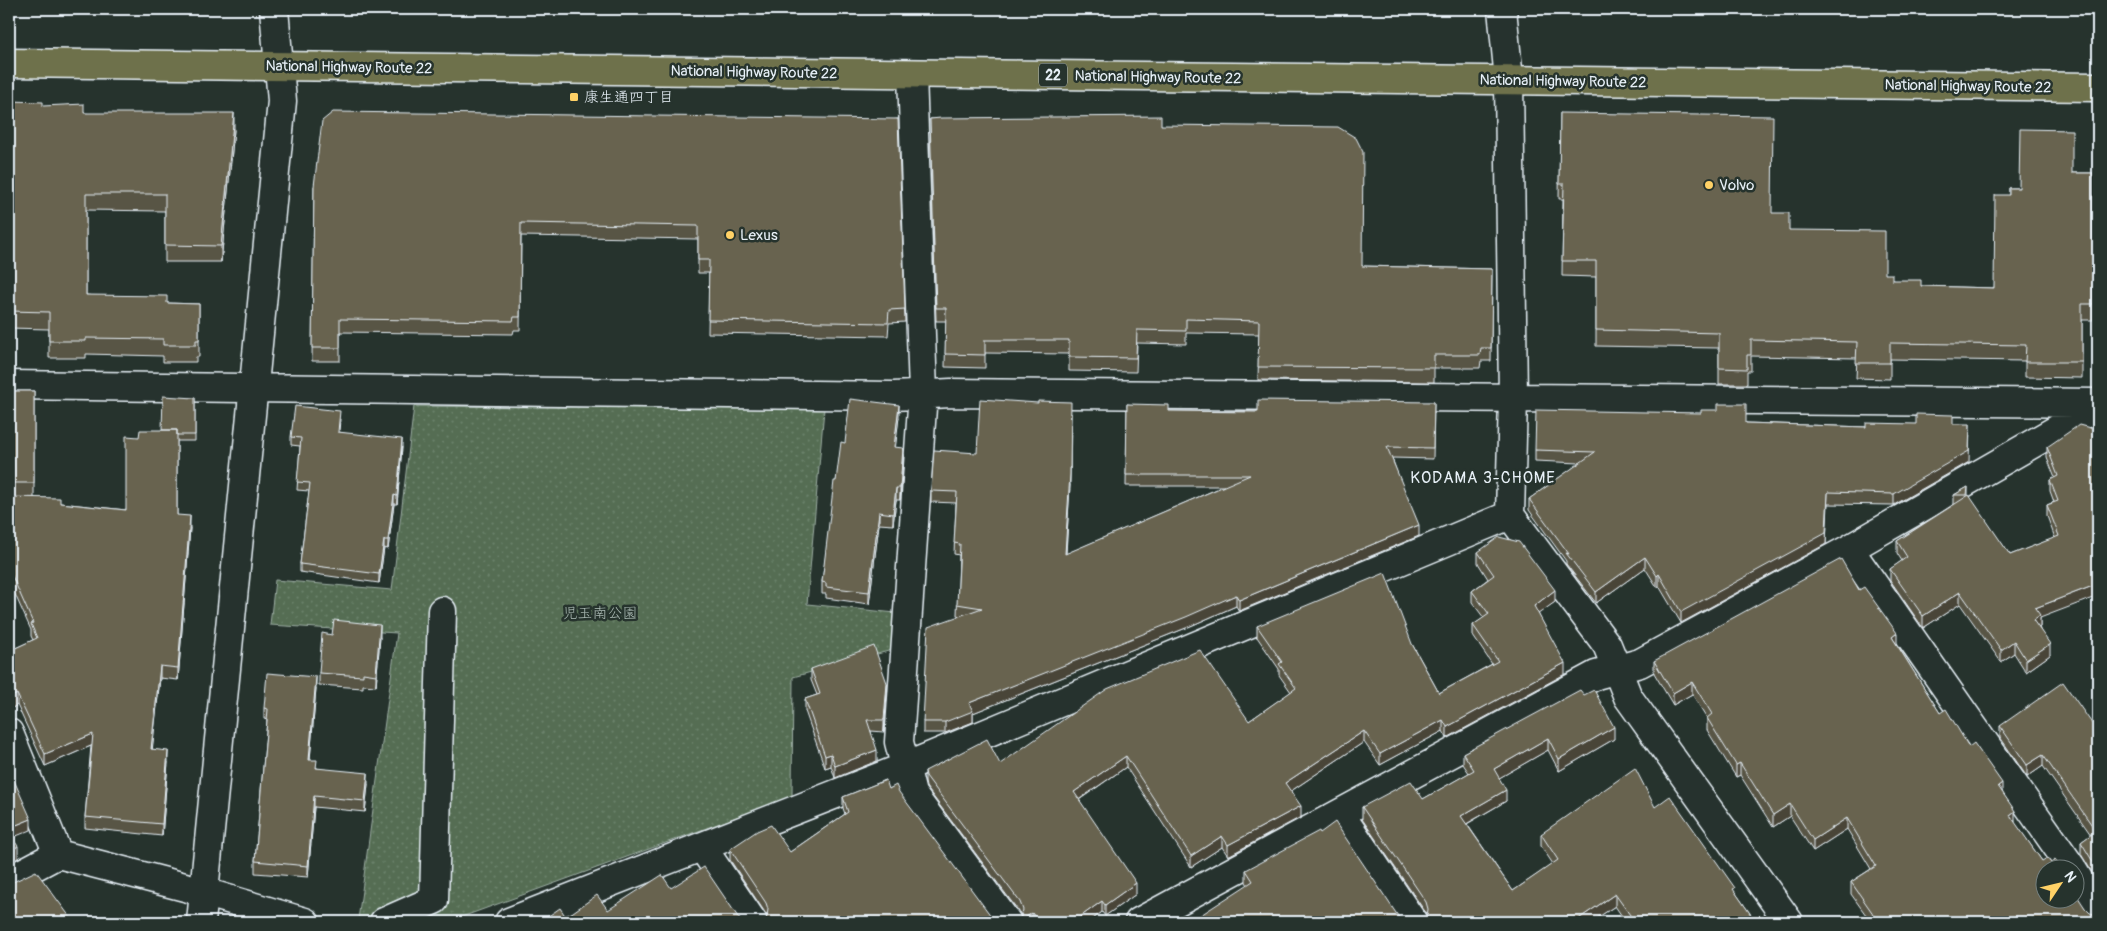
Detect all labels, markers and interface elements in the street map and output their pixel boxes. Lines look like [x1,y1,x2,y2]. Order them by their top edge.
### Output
street label: National Highway Route 22 [265,57,433,78]
street label: National Highway Route 22 [670,62,838,83]
road number: 22 [1039,64,1067,86]
street label: National Highway Route 22 [1074,67,1242,88]
street label: National Highway Route 22 [1479,71,1647,92]
street label: National Highway Route 22 [1884,76,2052,97]
place label: 康生通四丁目 [584,88,674,107]
marker: 康生通四丁目 [568,91,580,103]
place label: Volvo [1719,176,1754,195]
marker: Volvo [1703,179,1715,191]
place label: Lexus [740,226,778,245]
marker: Lexus [724,229,736,241]
district label: KODAMA 3-CHOME [1410,468,1556,488]
park label: 児玉南公園 [562,604,638,623]
north arrow [2034,858,2084,908]
text: N [2061,868,2080,886]

